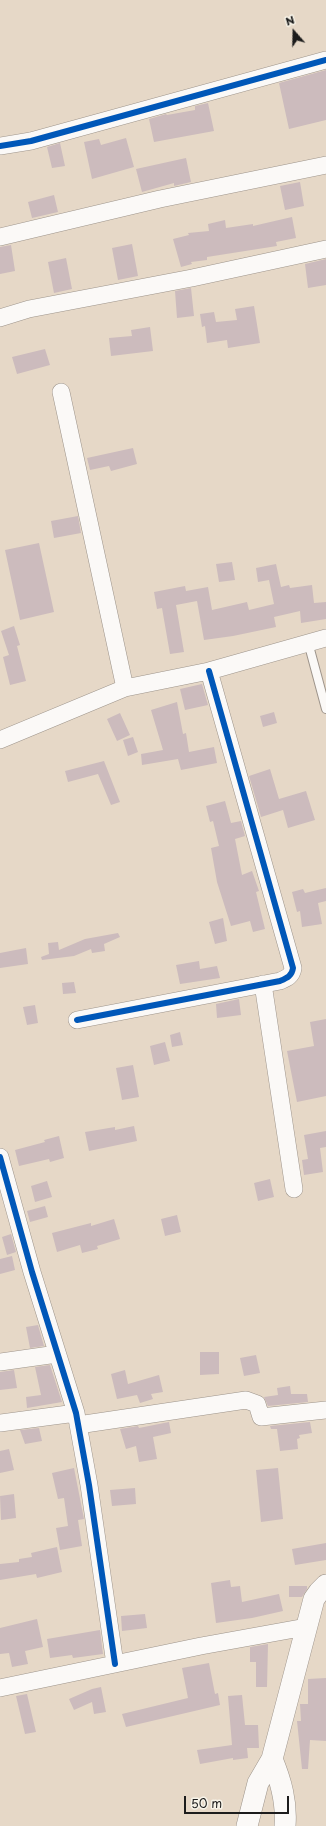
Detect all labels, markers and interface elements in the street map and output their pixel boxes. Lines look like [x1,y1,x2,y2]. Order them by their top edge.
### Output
text: N [283,11,297,30]
north arrow [274,12,314,52]
scale bar [186,1788,291,1814]
text: 50 m [191,1794,222,1812]

